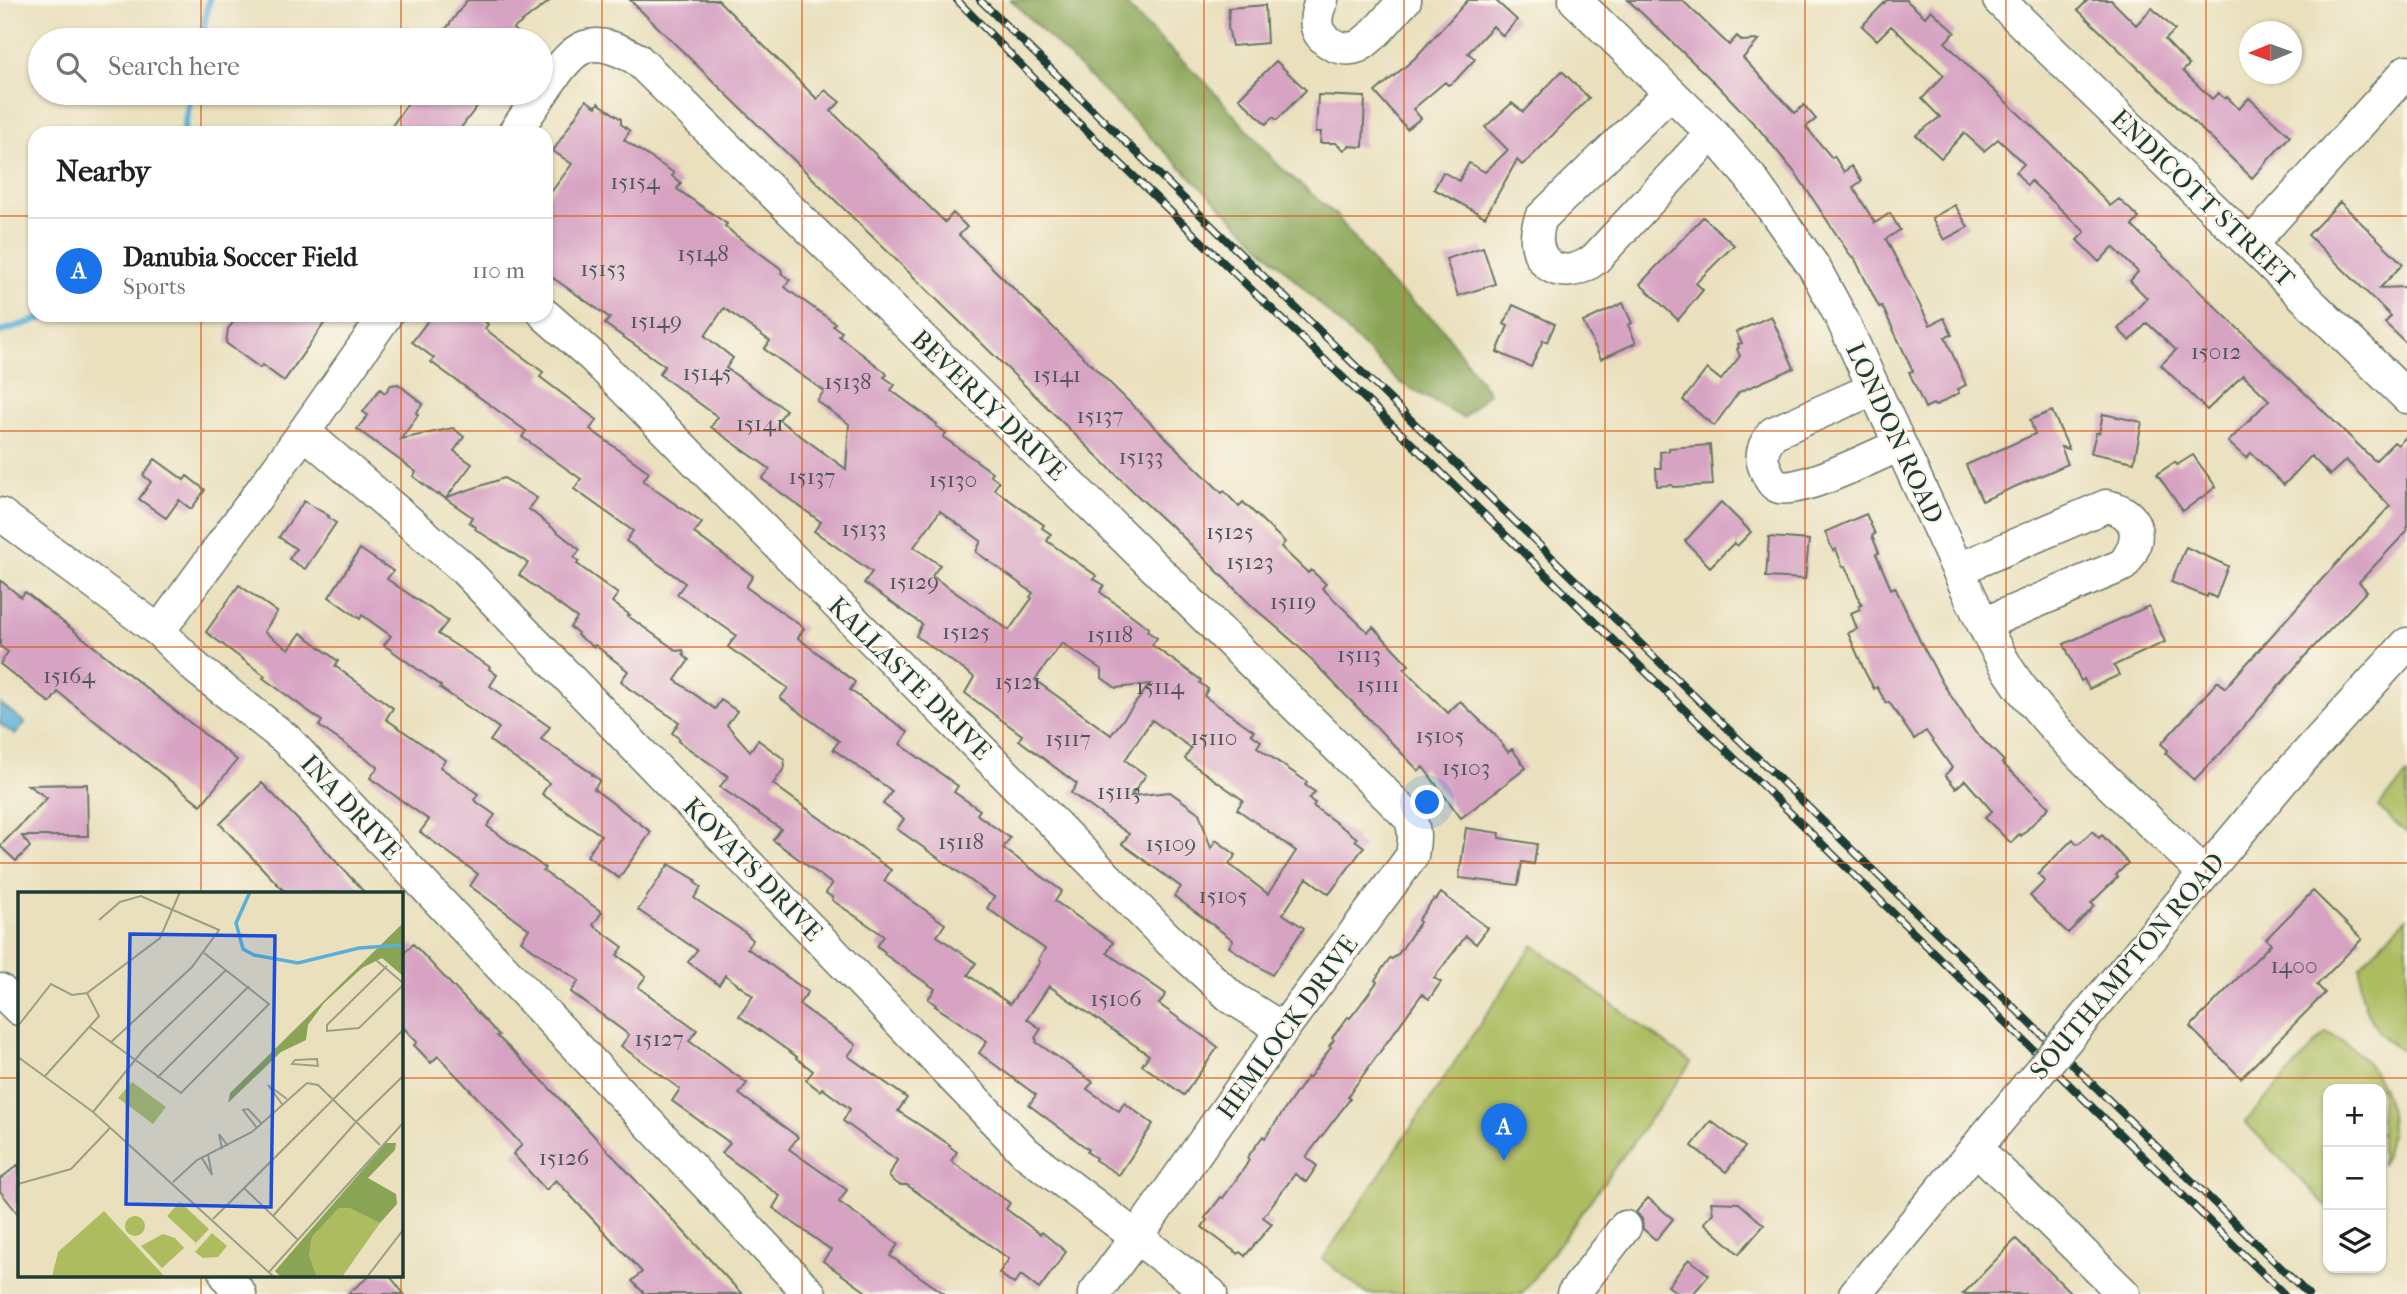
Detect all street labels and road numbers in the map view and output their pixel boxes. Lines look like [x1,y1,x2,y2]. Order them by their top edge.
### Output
street label: ENDICOTT STREET [2104,103,2301,294]
street label: BEVERLY DRIVE [905,324,1073,487]
street label: LONDON ROAD [1839,338,1950,529]
street label: KALLASTE DRIVE [822,590,998,767]
street label: INA DRIVE [294,748,407,867]
street label: KOVATS DRIVE [676,791,829,948]
street label: SOUTHAMPTON ROAD [2023,847,2231,1086]
street label: HEMLOCK DRIVE [1210,929,1365,1125]

